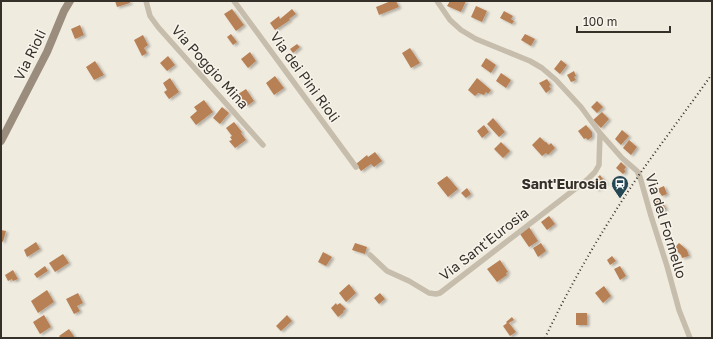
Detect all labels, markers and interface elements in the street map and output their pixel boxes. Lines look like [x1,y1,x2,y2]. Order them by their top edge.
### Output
scale bar [577,8,670,34]
text: 100 m [583,14,617,29]
street label: Via Poggio Mina [168,21,253,112]
street label: Via Rioli [10,27,49,83]
street label: Via dei Pini Rioli [267,28,344,125]
street label: Via del Formello [642,171,691,280]
station icon: Sant'Eurosia [610,174,630,199]
place label: Sant'Eurosia [521,175,607,192]
street label: Via Sant'Eurosia [436,204,532,284]

